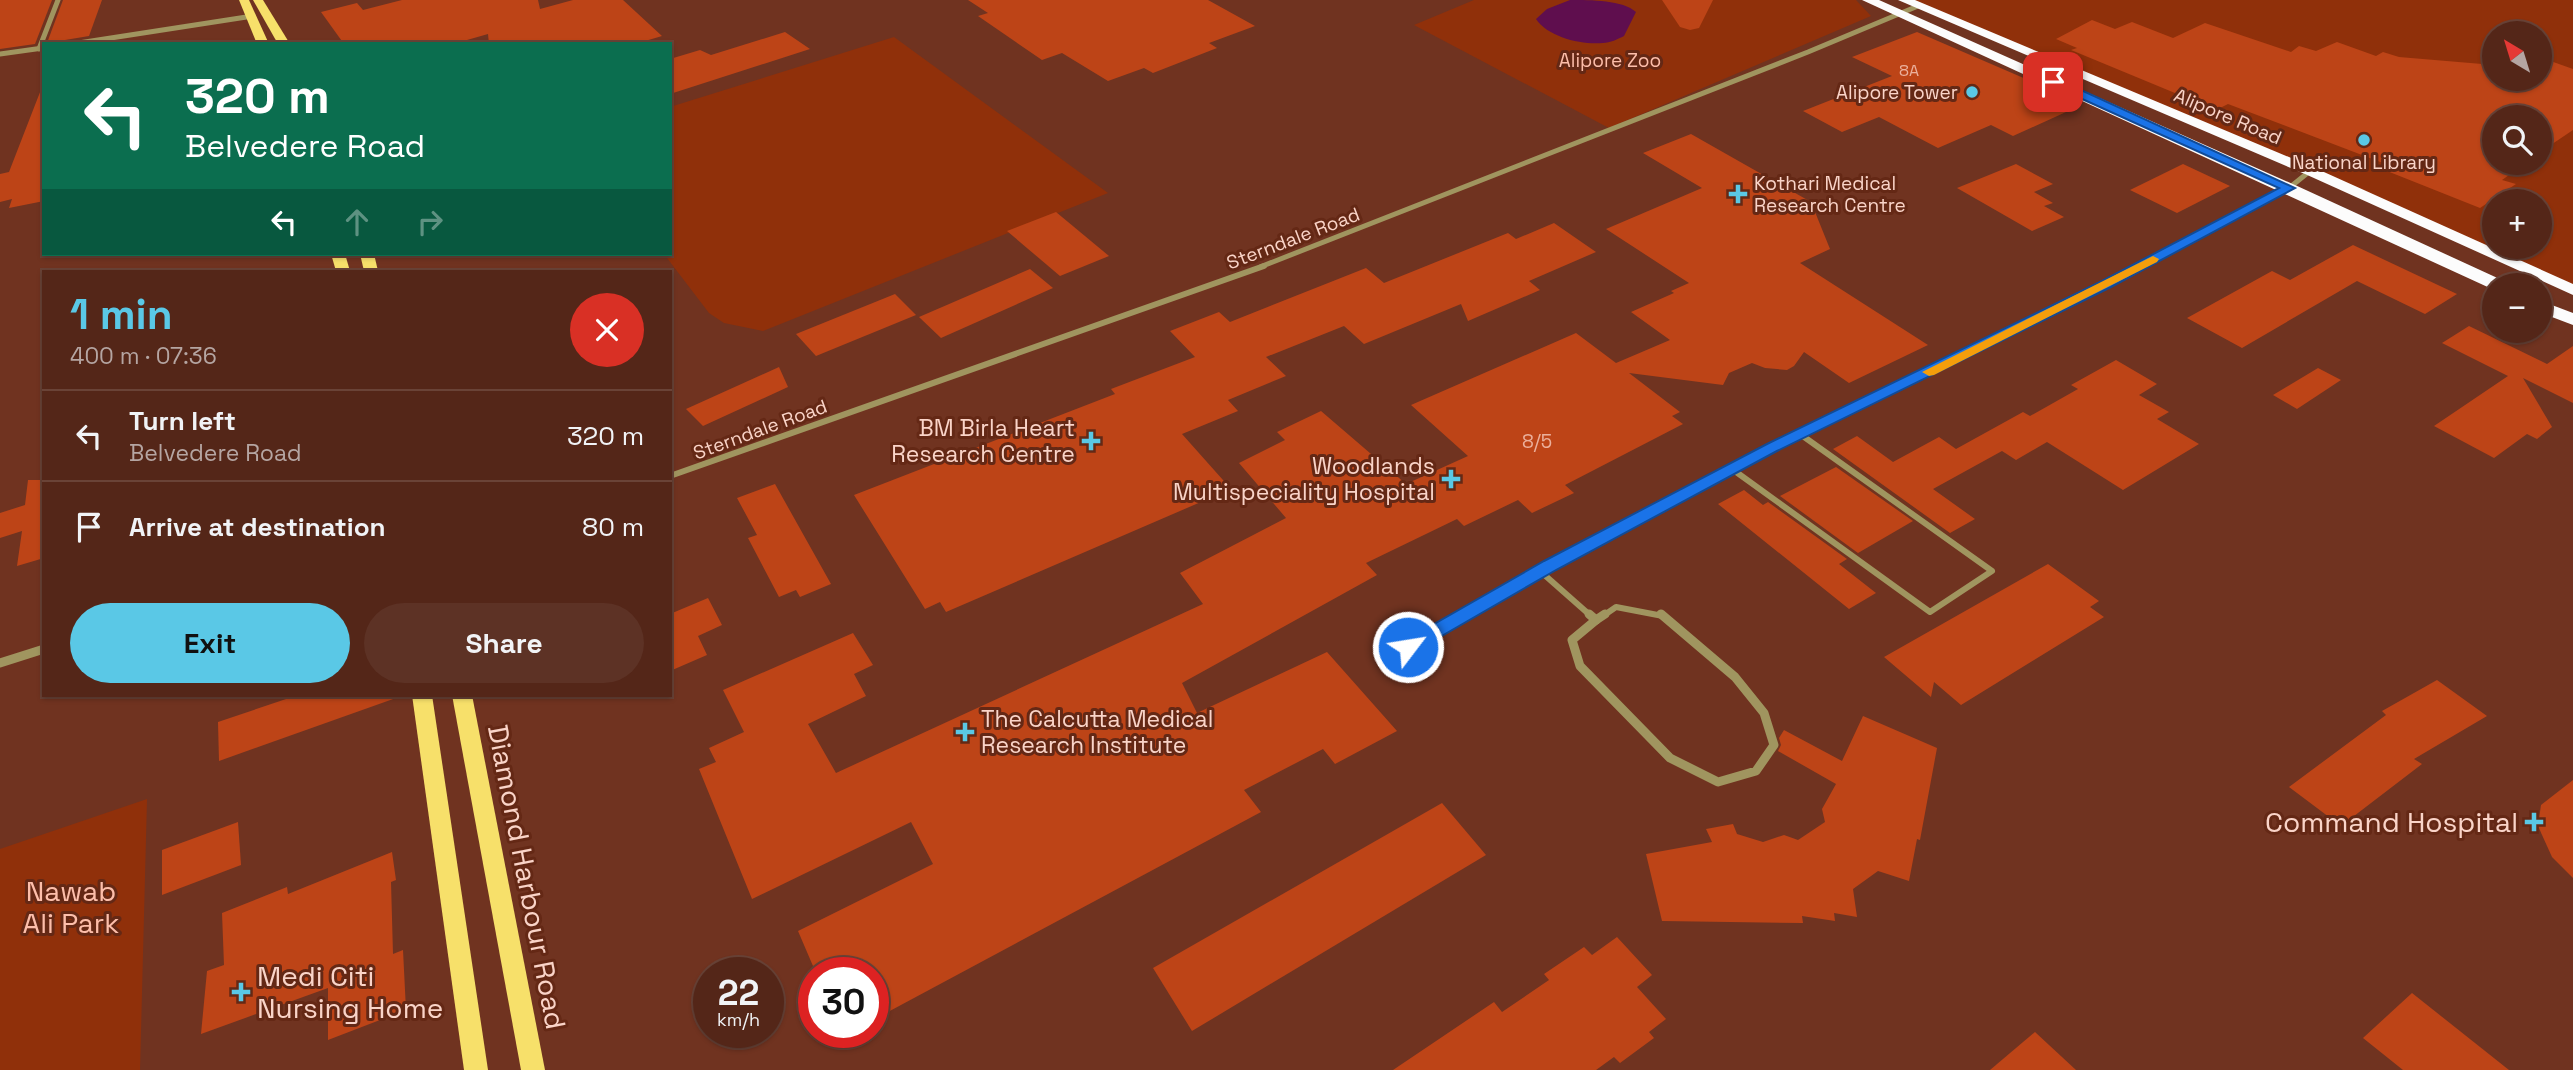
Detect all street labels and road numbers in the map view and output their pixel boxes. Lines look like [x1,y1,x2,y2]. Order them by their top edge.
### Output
street label: Alipore Road [2170,83,2286,150]
street label: Sterndale Road [1223,202,1363,275]
street label: Sterndale Road [690,394,831,465]
street label: Diamond Harbour Road [480,722,574,1032]

